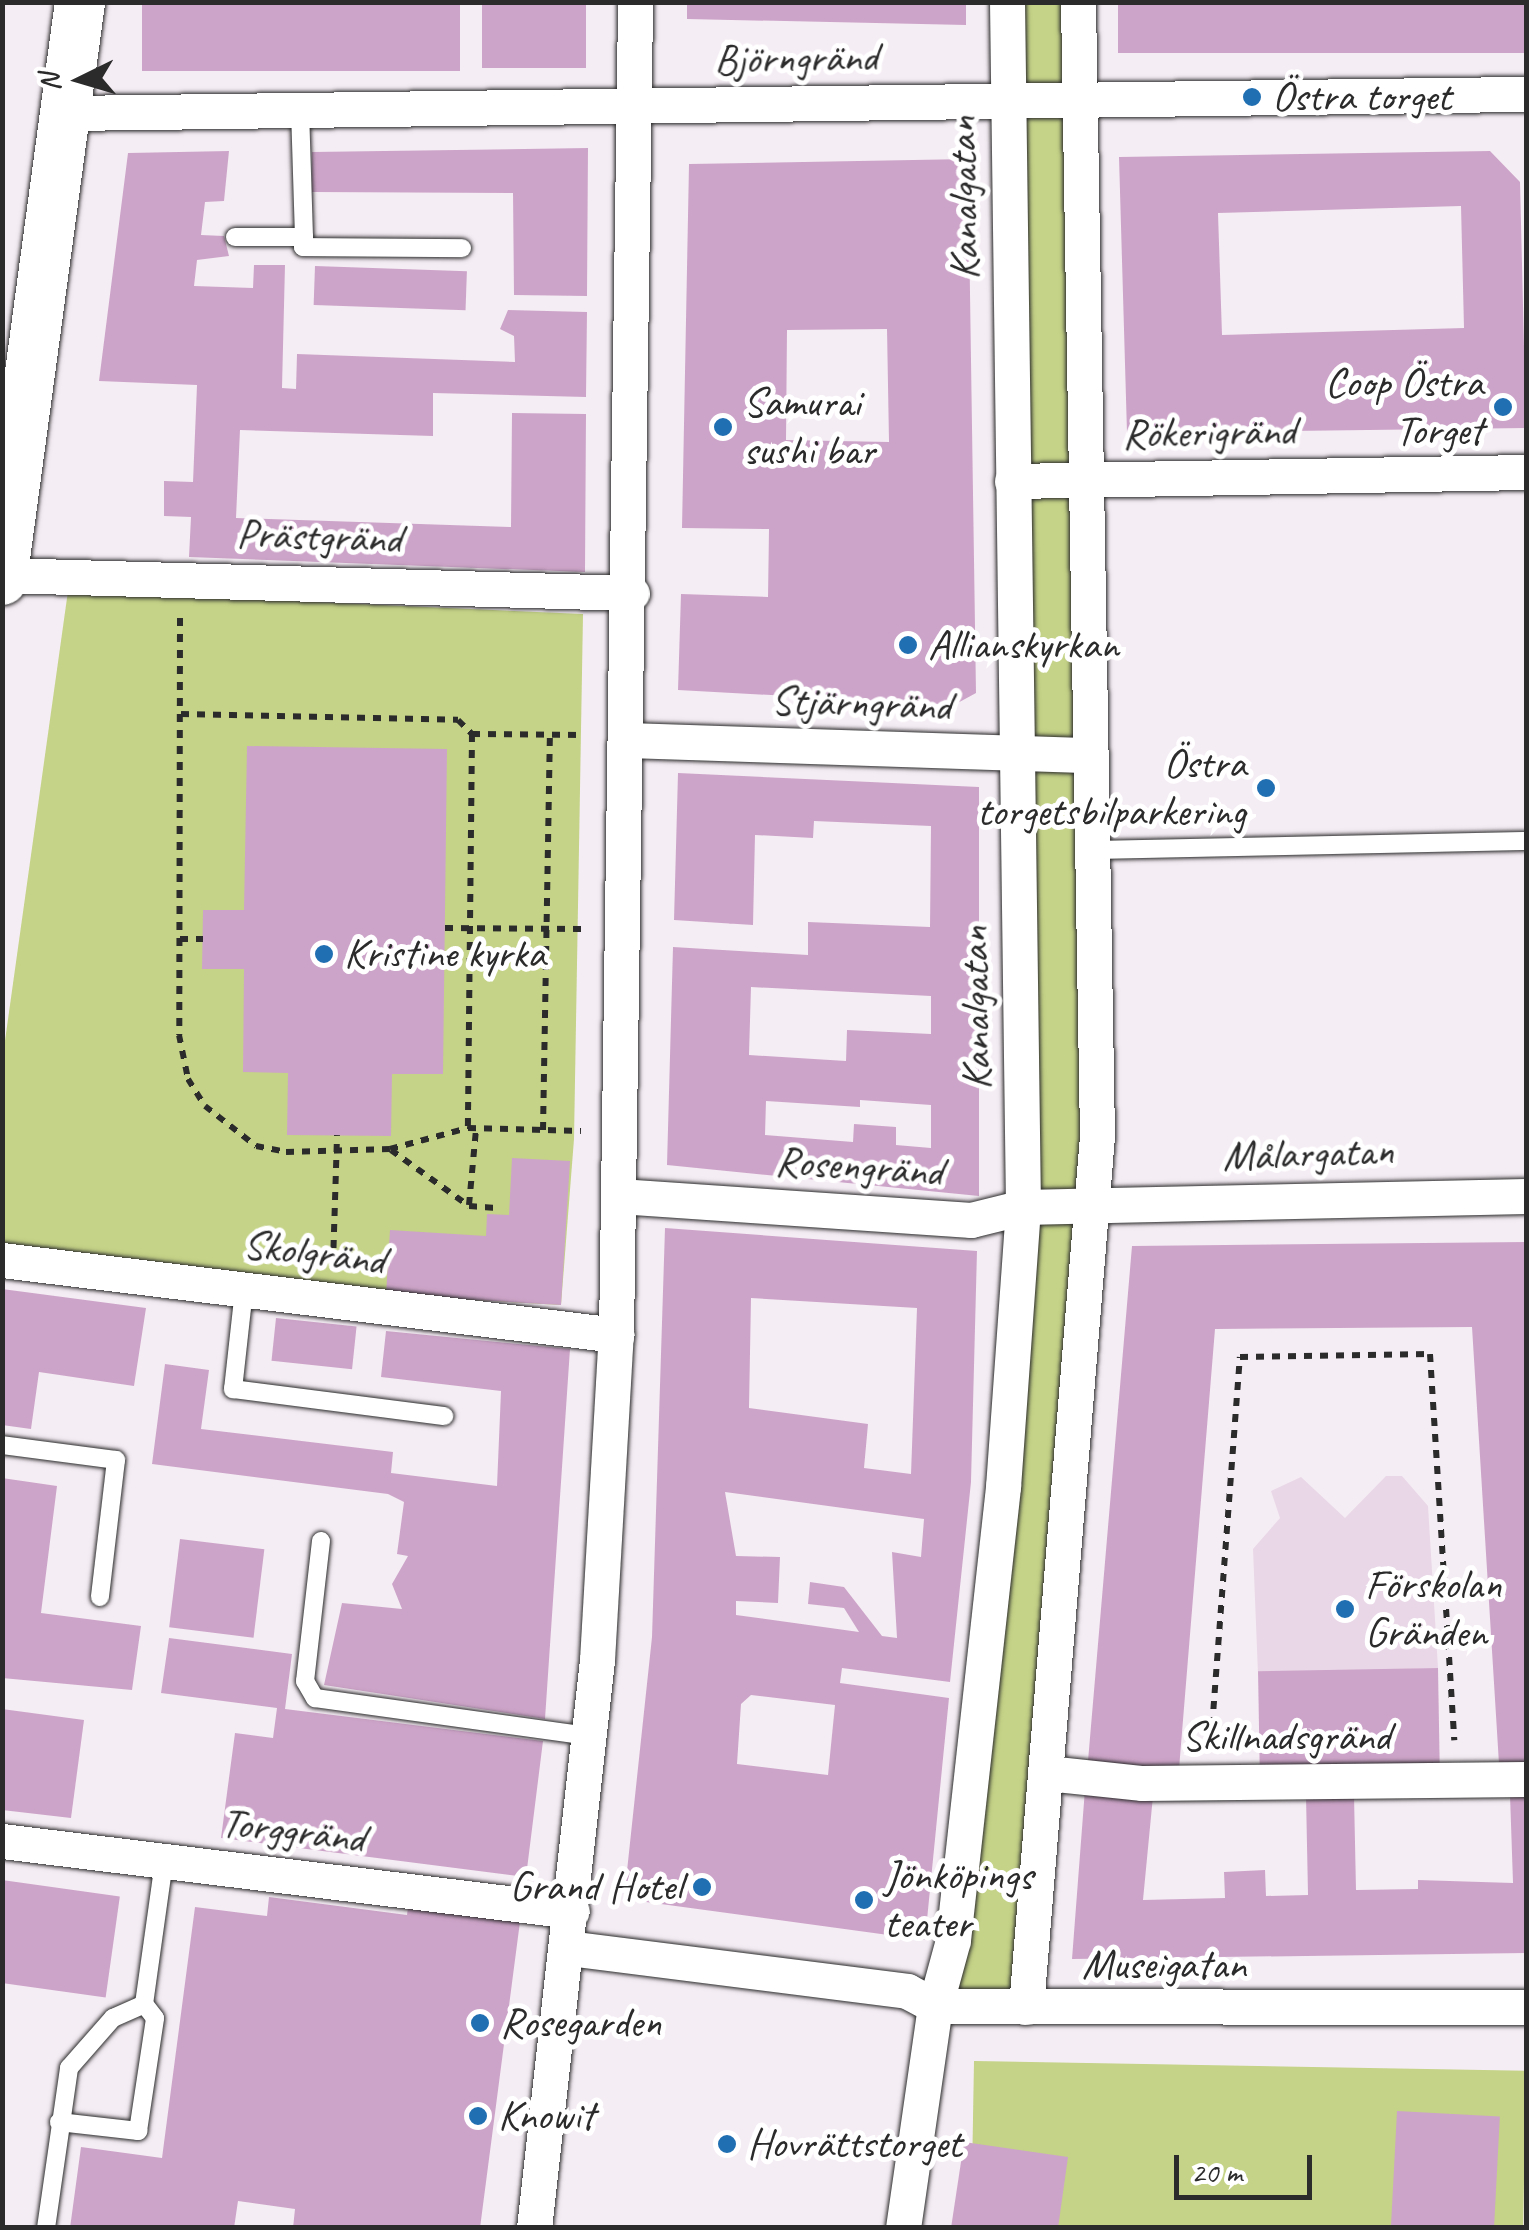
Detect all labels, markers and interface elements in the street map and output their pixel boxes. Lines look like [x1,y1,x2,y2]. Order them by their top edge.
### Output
north arrow [30,30,130,130]
street label: Björngränd [714,32,878,86]
text: N [31,72,68,93]
place label: Östra torget [1272,72,1451,122]
marker: Östra torget [1241,86,1263,108]
street label: Kanalgatan [937,116,991,280]
place label: Coop Östra Torget [1325,358,1483,456]
place label: Samurai sushi bar [743,378,876,476]
marker: Coop Östra Torget [1492,396,1514,418]
street label: Rökerigränd [1122,406,1296,460]
marker: Samurai sushi bar [712,416,734,438]
street label: Prästgränd [236,509,402,565]
place label: Allianskyrkan [928,620,1119,670]
marker: Allianskyrkan [897,634,919,656]
street label: Stjärngränd [770,676,952,732]
place label: Östra torgetsbilparkering [977,739,1246,838]
marker: Östra torgetsbilparkering [1255,777,1277,799]
street label: Kanalgatan [949,926,1003,1090]
place label: Kristine kyrka [344,929,545,979]
marker: Kristine kyrka [313,943,335,965]
street label: Målargatan [1222,1126,1394,1182]
street label: Rosengränd [774,1136,944,1198]
street label: Skolgränd [240,1219,388,1287]
place label: Förskolan Gränden [1365,1560,1501,1658]
marker: Förskolan Gränden [1334,1598,1356,1620]
street label: Skillnadsgränd [1182,1712,1390,1762]
street label: Torggränd [218,1797,368,1865]
place label: Jönköpings teater [884,1851,1033,1950]
place label: Grand Hotel [510,1862,682,1912]
marker: Grand Hotel [691,1876,713,1898]
marker: Jönköpings teater [853,1889,875,1911]
street label: Museigatan [1082,1940,1246,1990]
place label: Rosegarden [500,1998,661,2048]
marker: Rosegarden [469,2012,491,2034]
place label: Knowit [498,2091,594,2141]
marker: Knowit [467,2105,489,2127]
place label: Hovrättstorget [747,2119,961,2169]
marker: Hovrättstorget [716,2133,738,2155]
scale bar [1179,2135,1316,2197]
text: 20 m [1191,2153,1242,2191]

